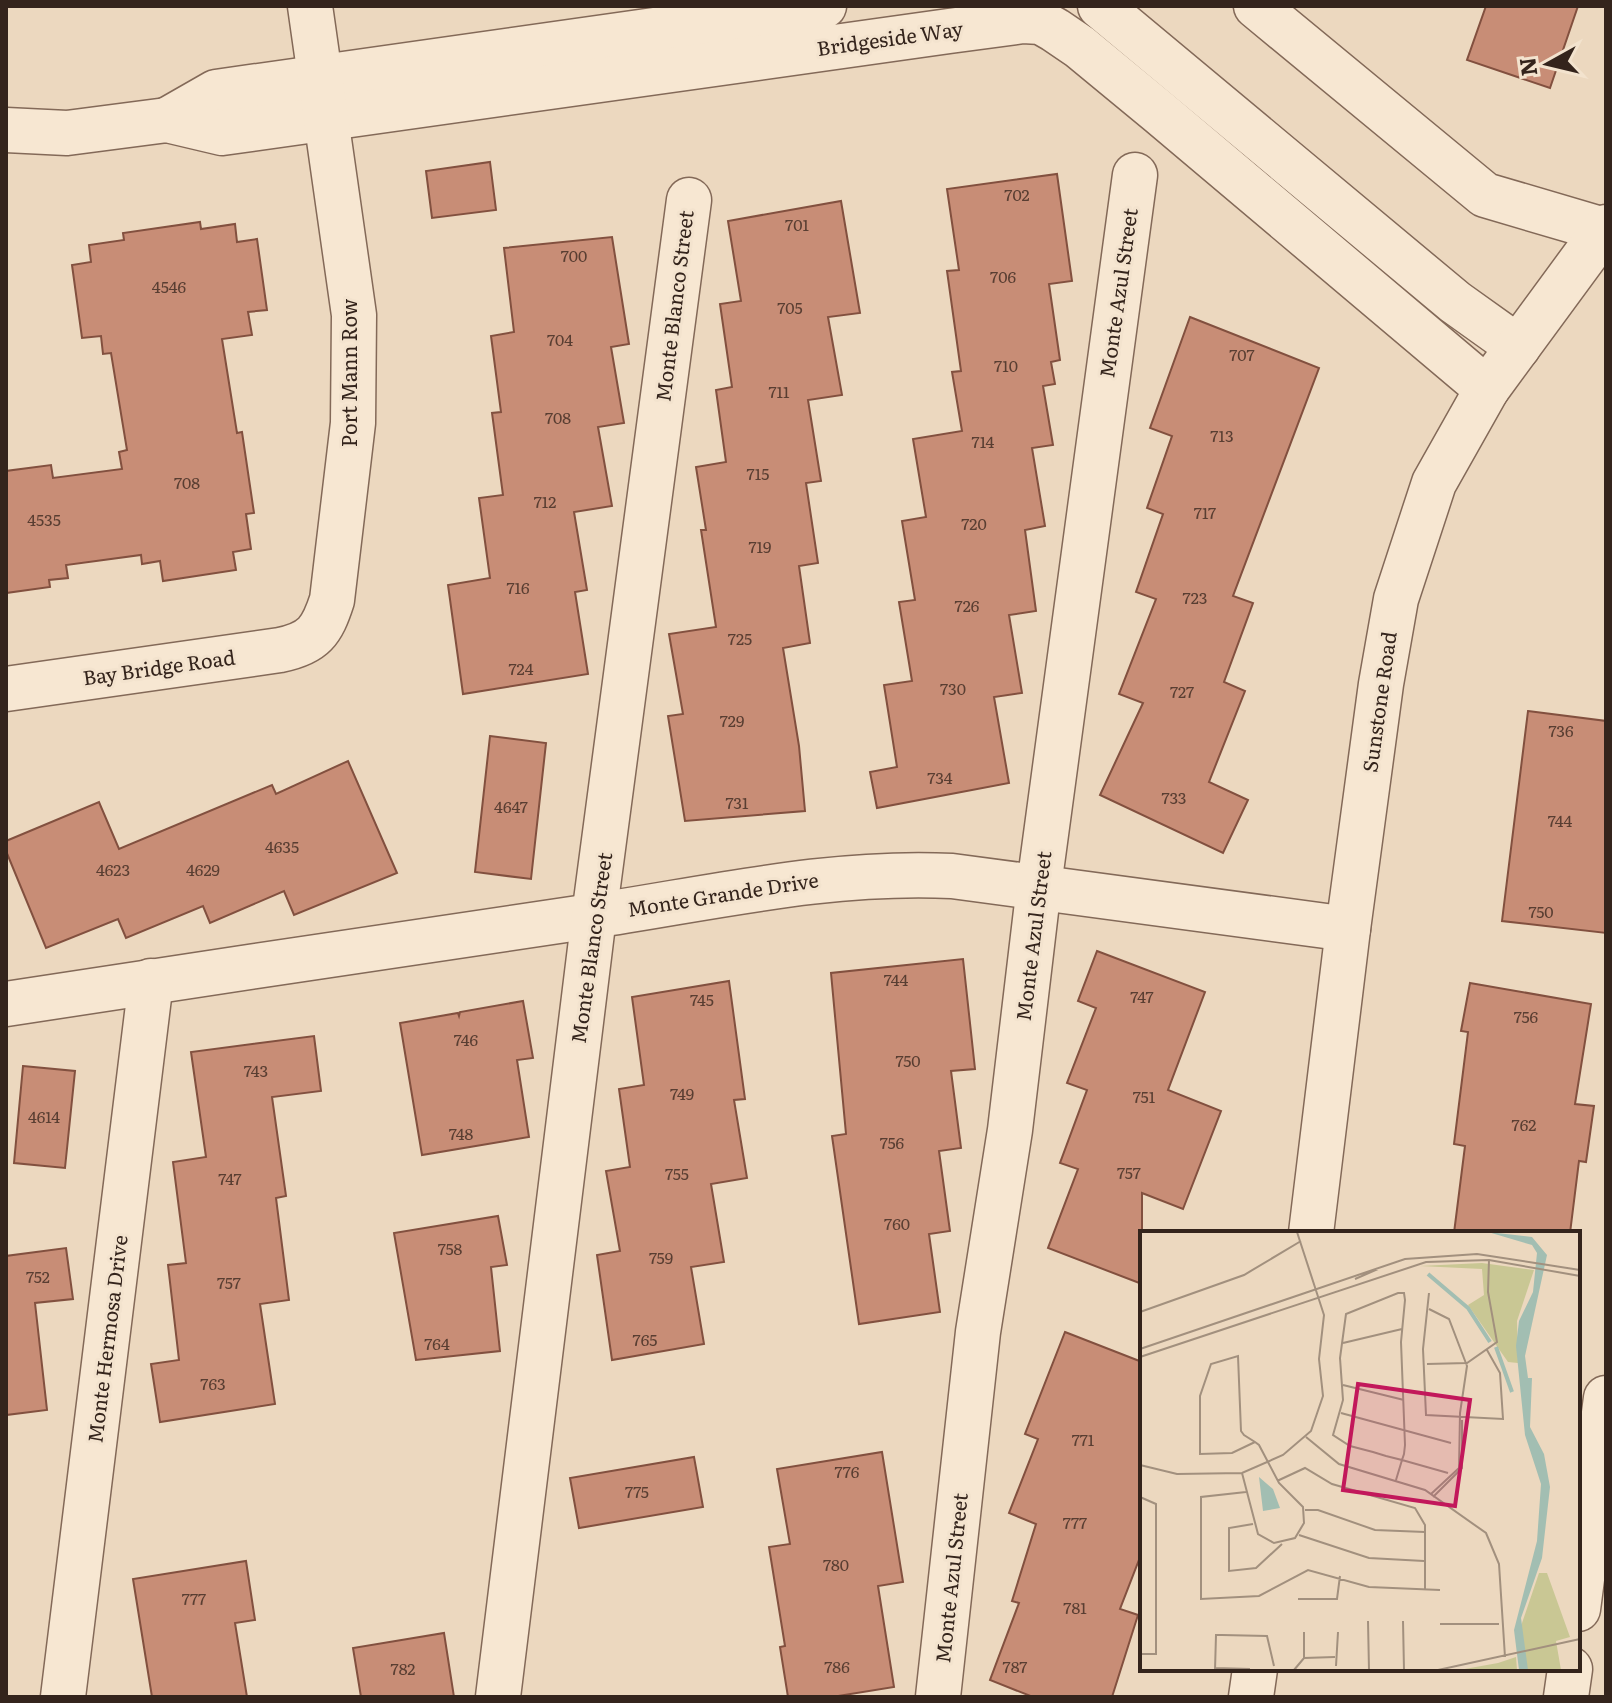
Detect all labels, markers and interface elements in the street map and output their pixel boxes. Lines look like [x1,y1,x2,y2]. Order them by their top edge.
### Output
street label: Bridgeside Way [815,12,965,62]
north arrow [1508,24,1588,104]
text: N [1509,56,1544,78]
house number: 702 [1004,182,1030,206]
street label: Monte Azul Street [1090,206,1144,380]
street label: Monte Blanco Street [646,208,700,403]
house number: 701 [785,212,809,236]
house number: 700 [561,243,587,267]
house number: 706 [990,264,1016,288]
house number: 4546 [152,274,187,298]
house number: 705 [777,295,803,319]
street label: Port Mann Row [333,298,363,447]
house number: 704 [547,327,573,351]
house number: 707 [1229,342,1255,366]
house number: 710 [994,353,1018,377]
house number: 711 [768,379,790,403]
house number: 708 [545,405,571,429]
house number: 713 [1210,423,1234,447]
house number: 714 [972,429,995,453]
house number: 715 [747,461,769,485]
house number: 708 [174,470,200,494]
house number: 712 [534,489,556,513]
house number: 717 [1194,500,1216,524]
house number: 4535 [27,507,61,531]
house number: 720 [961,511,987,535]
house number: 719 [749,534,772,558]
house number: 716 [506,575,530,599]
house number: 723 [1183,585,1207,609]
house number: 726 [955,593,980,617]
house number: 725 [728,626,752,650]
street label: Sunstone Road [1353,629,1403,774]
street label: Bay Bridge Road [81,640,237,692]
house number: 724 [508,656,534,680]
house number: 730 [940,676,966,700]
house number: 727 [1170,679,1194,703]
house number: 729 [720,708,744,732]
house number: 736 [1548,718,1574,742]
house number: 734 [927,765,953,789]
house number: 733 [1162,785,1186,809]
house number: 731 [725,790,749,814]
house number: 4647 [494,794,528,818]
house number: 744 [1548,808,1572,832]
house number: 4635 [265,834,299,858]
street label: Monte Azul Street [1007,849,1057,1023]
street label: Monte Blanco Street [562,850,618,1045]
house number: 4623 [96,857,130,881]
house number: 4629 [186,857,220,881]
street label: Monte Grande Drive [625,863,821,923]
house number: 750 [1528,899,1554,923]
house number: 744 [884,967,908,991]
house number: 747 [1130,984,1154,1008]
house number: 745 [690,987,714,1011]
house number: 756 [1514,1004,1539,1028]
house number: 746 [454,1027,479,1051]
house number: 750 [895,1048,921,1072]
house number: 743 [244,1058,268,1082]
house number: 749 [670,1081,694,1105]
house number: 751 [1133,1084,1156,1108]
house number: 4614 [28,1104,60,1128]
house number: 762 [1512,1112,1536,1136]
house number: 748 [449,1121,473,1145]
house number: 756 [880,1130,905,1154]
house number: 757 [1117,1160,1141,1184]
house number: 755 [665,1161,689,1185]
house number: 747 [218,1166,242,1190]
house number: 760 [884,1211,910,1235]
inset map [1140,1231,1580,1671]
street label: Monte Hermosa Drive [78,1233,134,1445]
house number: 758 [438,1236,463,1260]
house number: 759 [649,1245,673,1269]
house number: 752 [26,1264,50,1288]
house number: 757 [217,1270,241,1294]
house number: 765 [633,1327,657,1351]
house number: 764 [424,1331,450,1355]
house number: 763 [200,1371,226,1395]
house number: 771 [1072,1427,1095,1451]
house number: 776 [835,1459,860,1483]
house number: 775 [625,1479,649,1503]
street label: Monte Azul Street [926,1491,974,1664]
house number: 777 [1063,1510,1087,1534]
house number: 780 [823,1552,849,1576]
house number: 777 [182,1586,206,1610]
house number: 781 [1063,1595,1087,1619]
house number: 786 [824,1654,850,1678]
house number: 787 [1003,1654,1027,1678]
house number: 782 [391,1656,415,1680]

